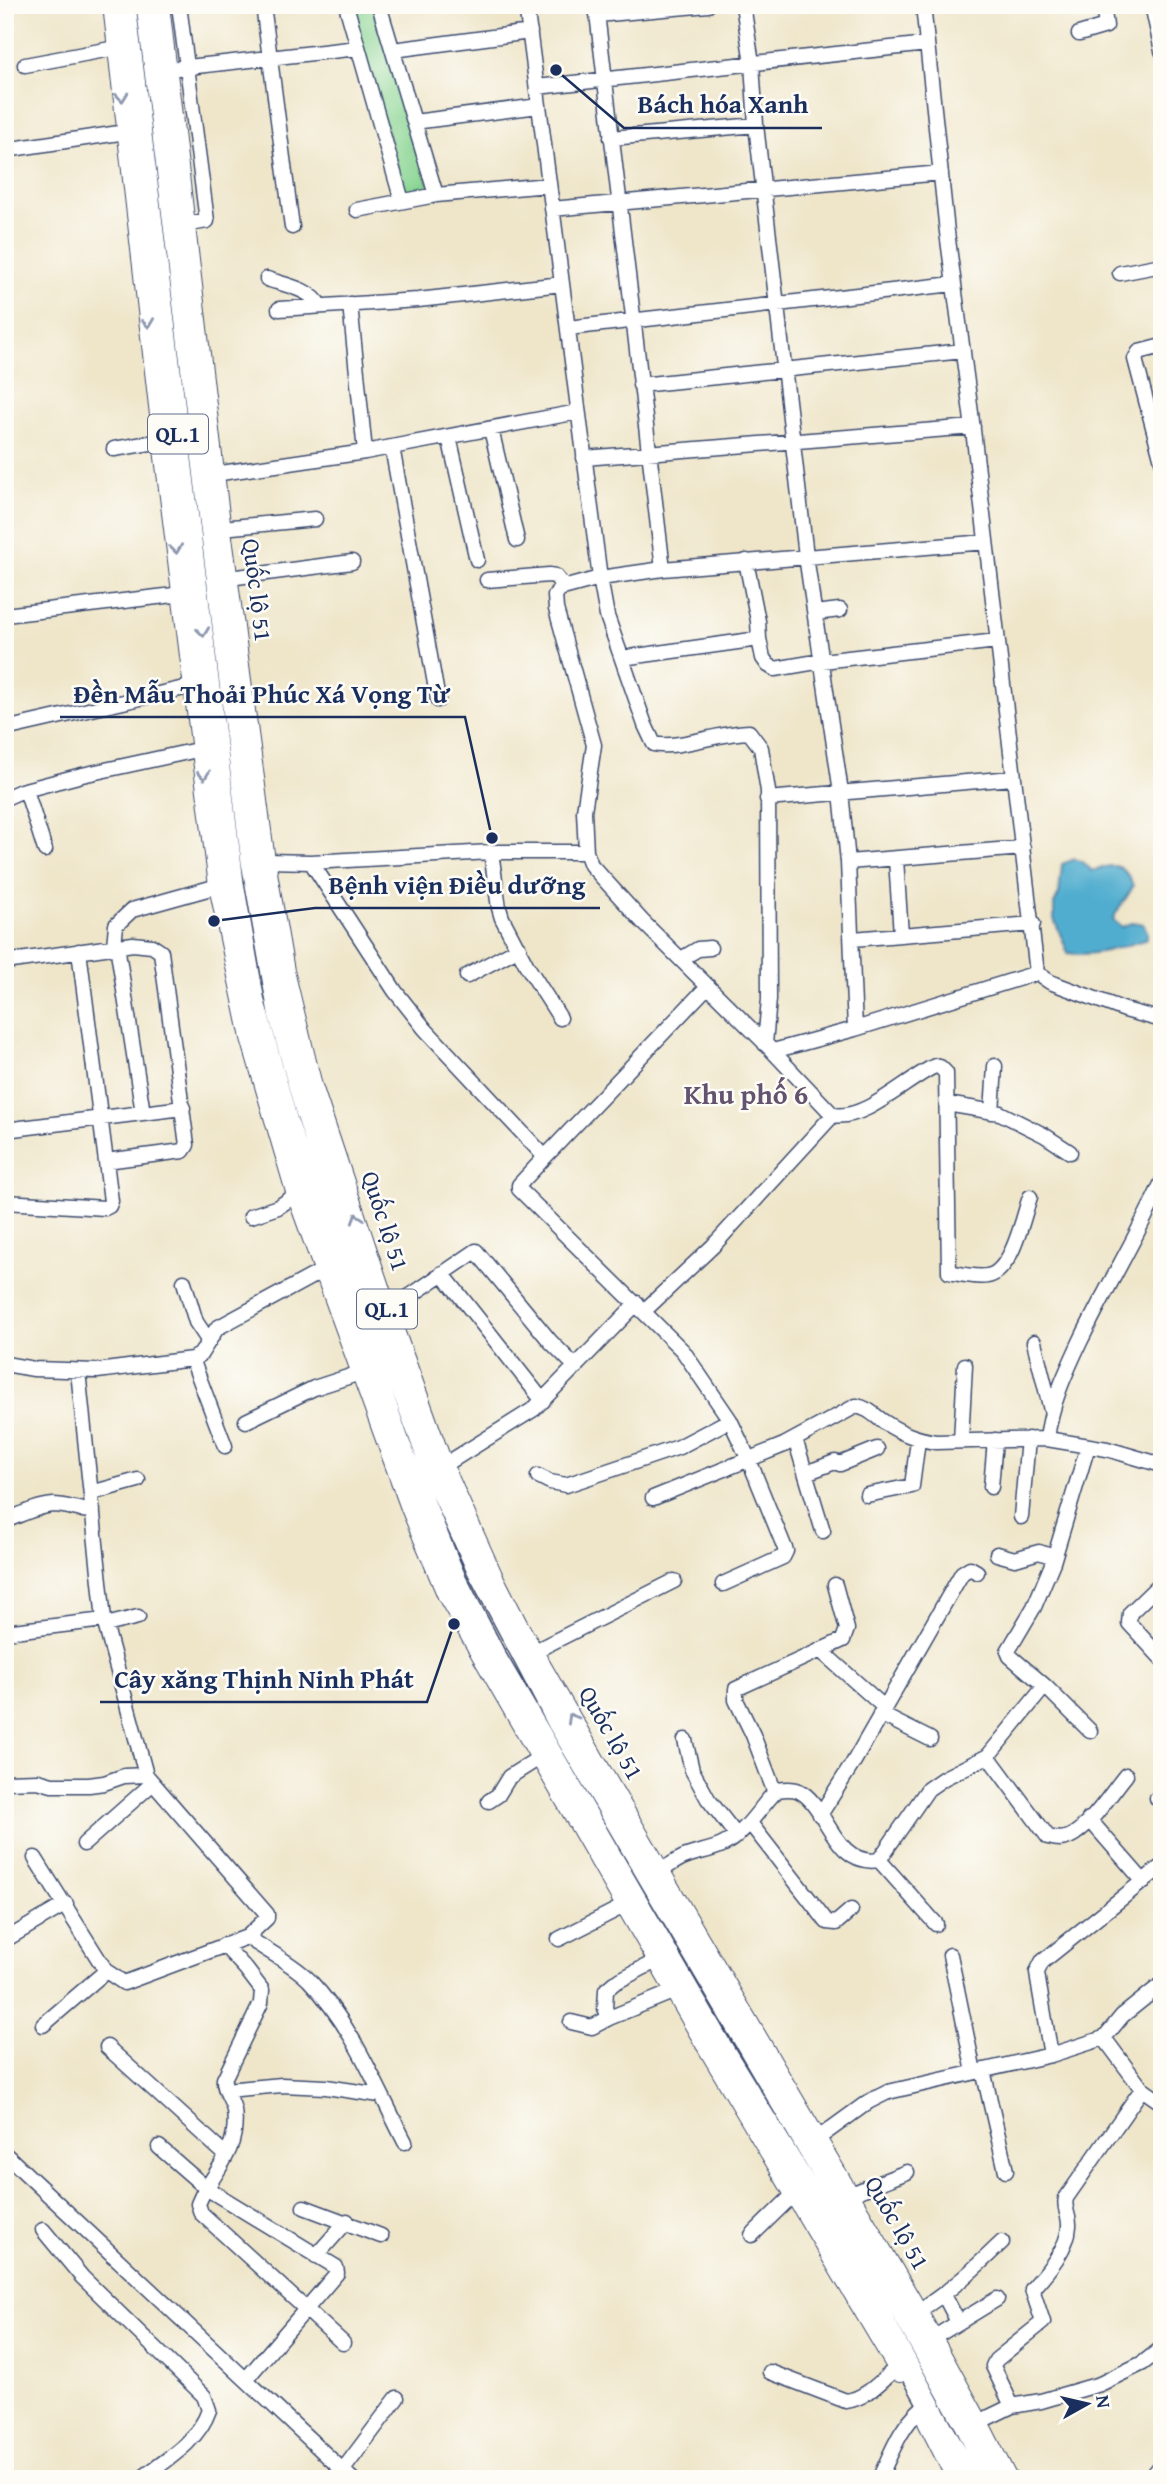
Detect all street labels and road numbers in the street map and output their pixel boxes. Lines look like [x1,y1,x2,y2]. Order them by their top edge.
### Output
road number: QL.1 [148,414,208,454]
street label: Quốc lộ 51 [234,537,281,643]
street label: Quốc lộ 51 [353,1166,418,1275]
road number: QL.1 [357,1290,417,1328]
street label: Quốc lộ 51 [570,1679,652,1786]
street label: Quốc lộ 51 [856,2169,938,2276]

